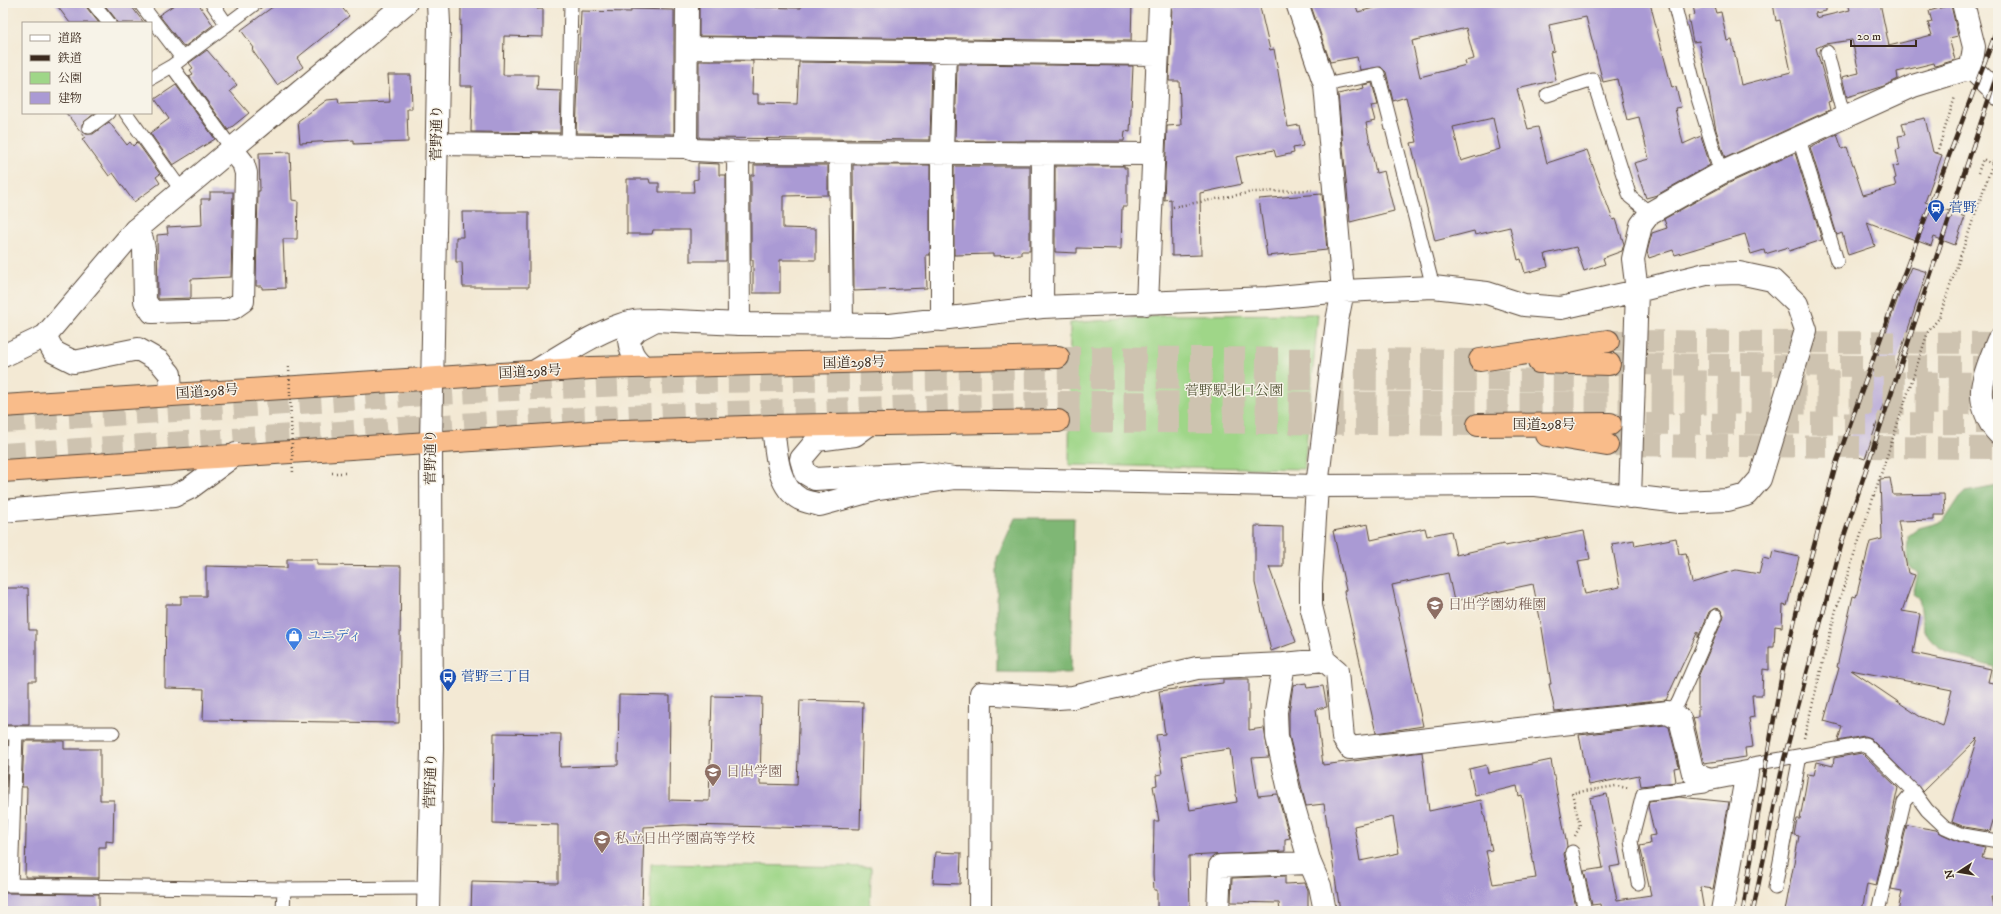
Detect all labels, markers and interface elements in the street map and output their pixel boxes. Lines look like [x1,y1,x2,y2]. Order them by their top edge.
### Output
legend [22,22,152,114]
scale bar [1851,22,1916,48]
text: 20 m [1857,29,1881,44]
text: 道路 [58,31,82,46]
text: 鉄道 [57,51,82,66]
text: 公園 [58,71,82,86]
text: 建物 [58,91,82,106]
street label: 菅野通り [428,105,446,161]
station icon: 菅野 [1926,198,1946,223]
place label: 菅野 [1949,199,1977,217]
street label: 国道298号 [822,353,886,373]
street label: 国道298号 [498,361,562,383]
street label: 国道298号 [175,381,239,403]
park label: 菅野駅北口公園 [1185,382,1283,400]
street label: 国道298号 [1513,416,1575,434]
street label: 菅野通り [422,429,440,485]
school or university icon: 日出学園幼稚園 [1425,595,1445,620]
place label: 日出学園幼稚園 [1448,596,1546,614]
shop icon: ユニディ [284,626,304,651]
place label: ユニディ [307,627,362,645]
bus stop icon: 菅野三丁目 [438,667,458,692]
place label: 菅野三丁目 [461,668,531,686]
street label: 菅野通り [421,753,441,809]
school or university icon: 日出学園 [703,762,723,787]
place label: 日出学園 [726,763,782,781]
school or university icon: 私立日出学園高等学校 [592,829,612,854]
place label: 私立日出学園高等学校 [615,830,755,848]
north arrow [1939,852,1979,892]
text: N [1942,868,1958,880]

